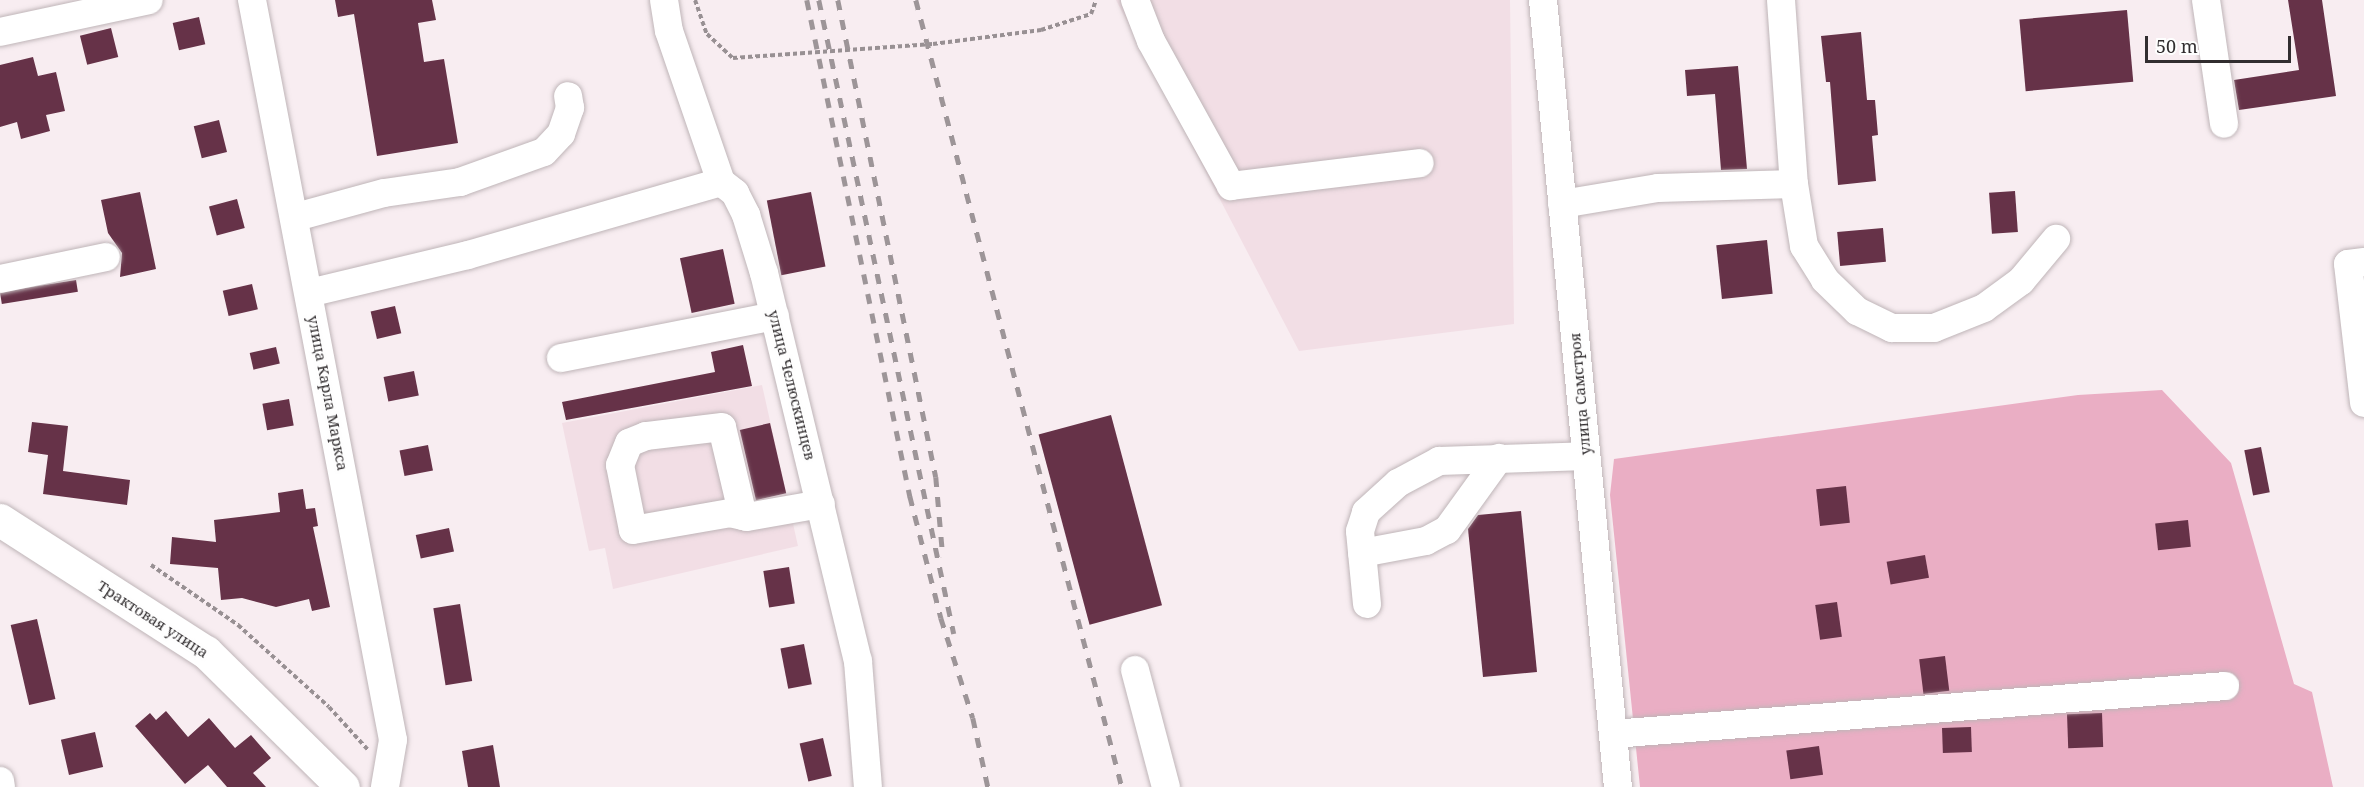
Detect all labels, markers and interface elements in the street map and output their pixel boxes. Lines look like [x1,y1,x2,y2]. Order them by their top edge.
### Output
scale bar [2148,24,2294,62]
text: 50 m [2156,34,2198,58]
street label: улица Челюскинцев [765,308,819,462]
street label: улица Карла Маркса [304,314,352,472]
street label: улица Самстроя [1566,332,1594,456]
street label: Трактовая улица [94,576,212,662]

